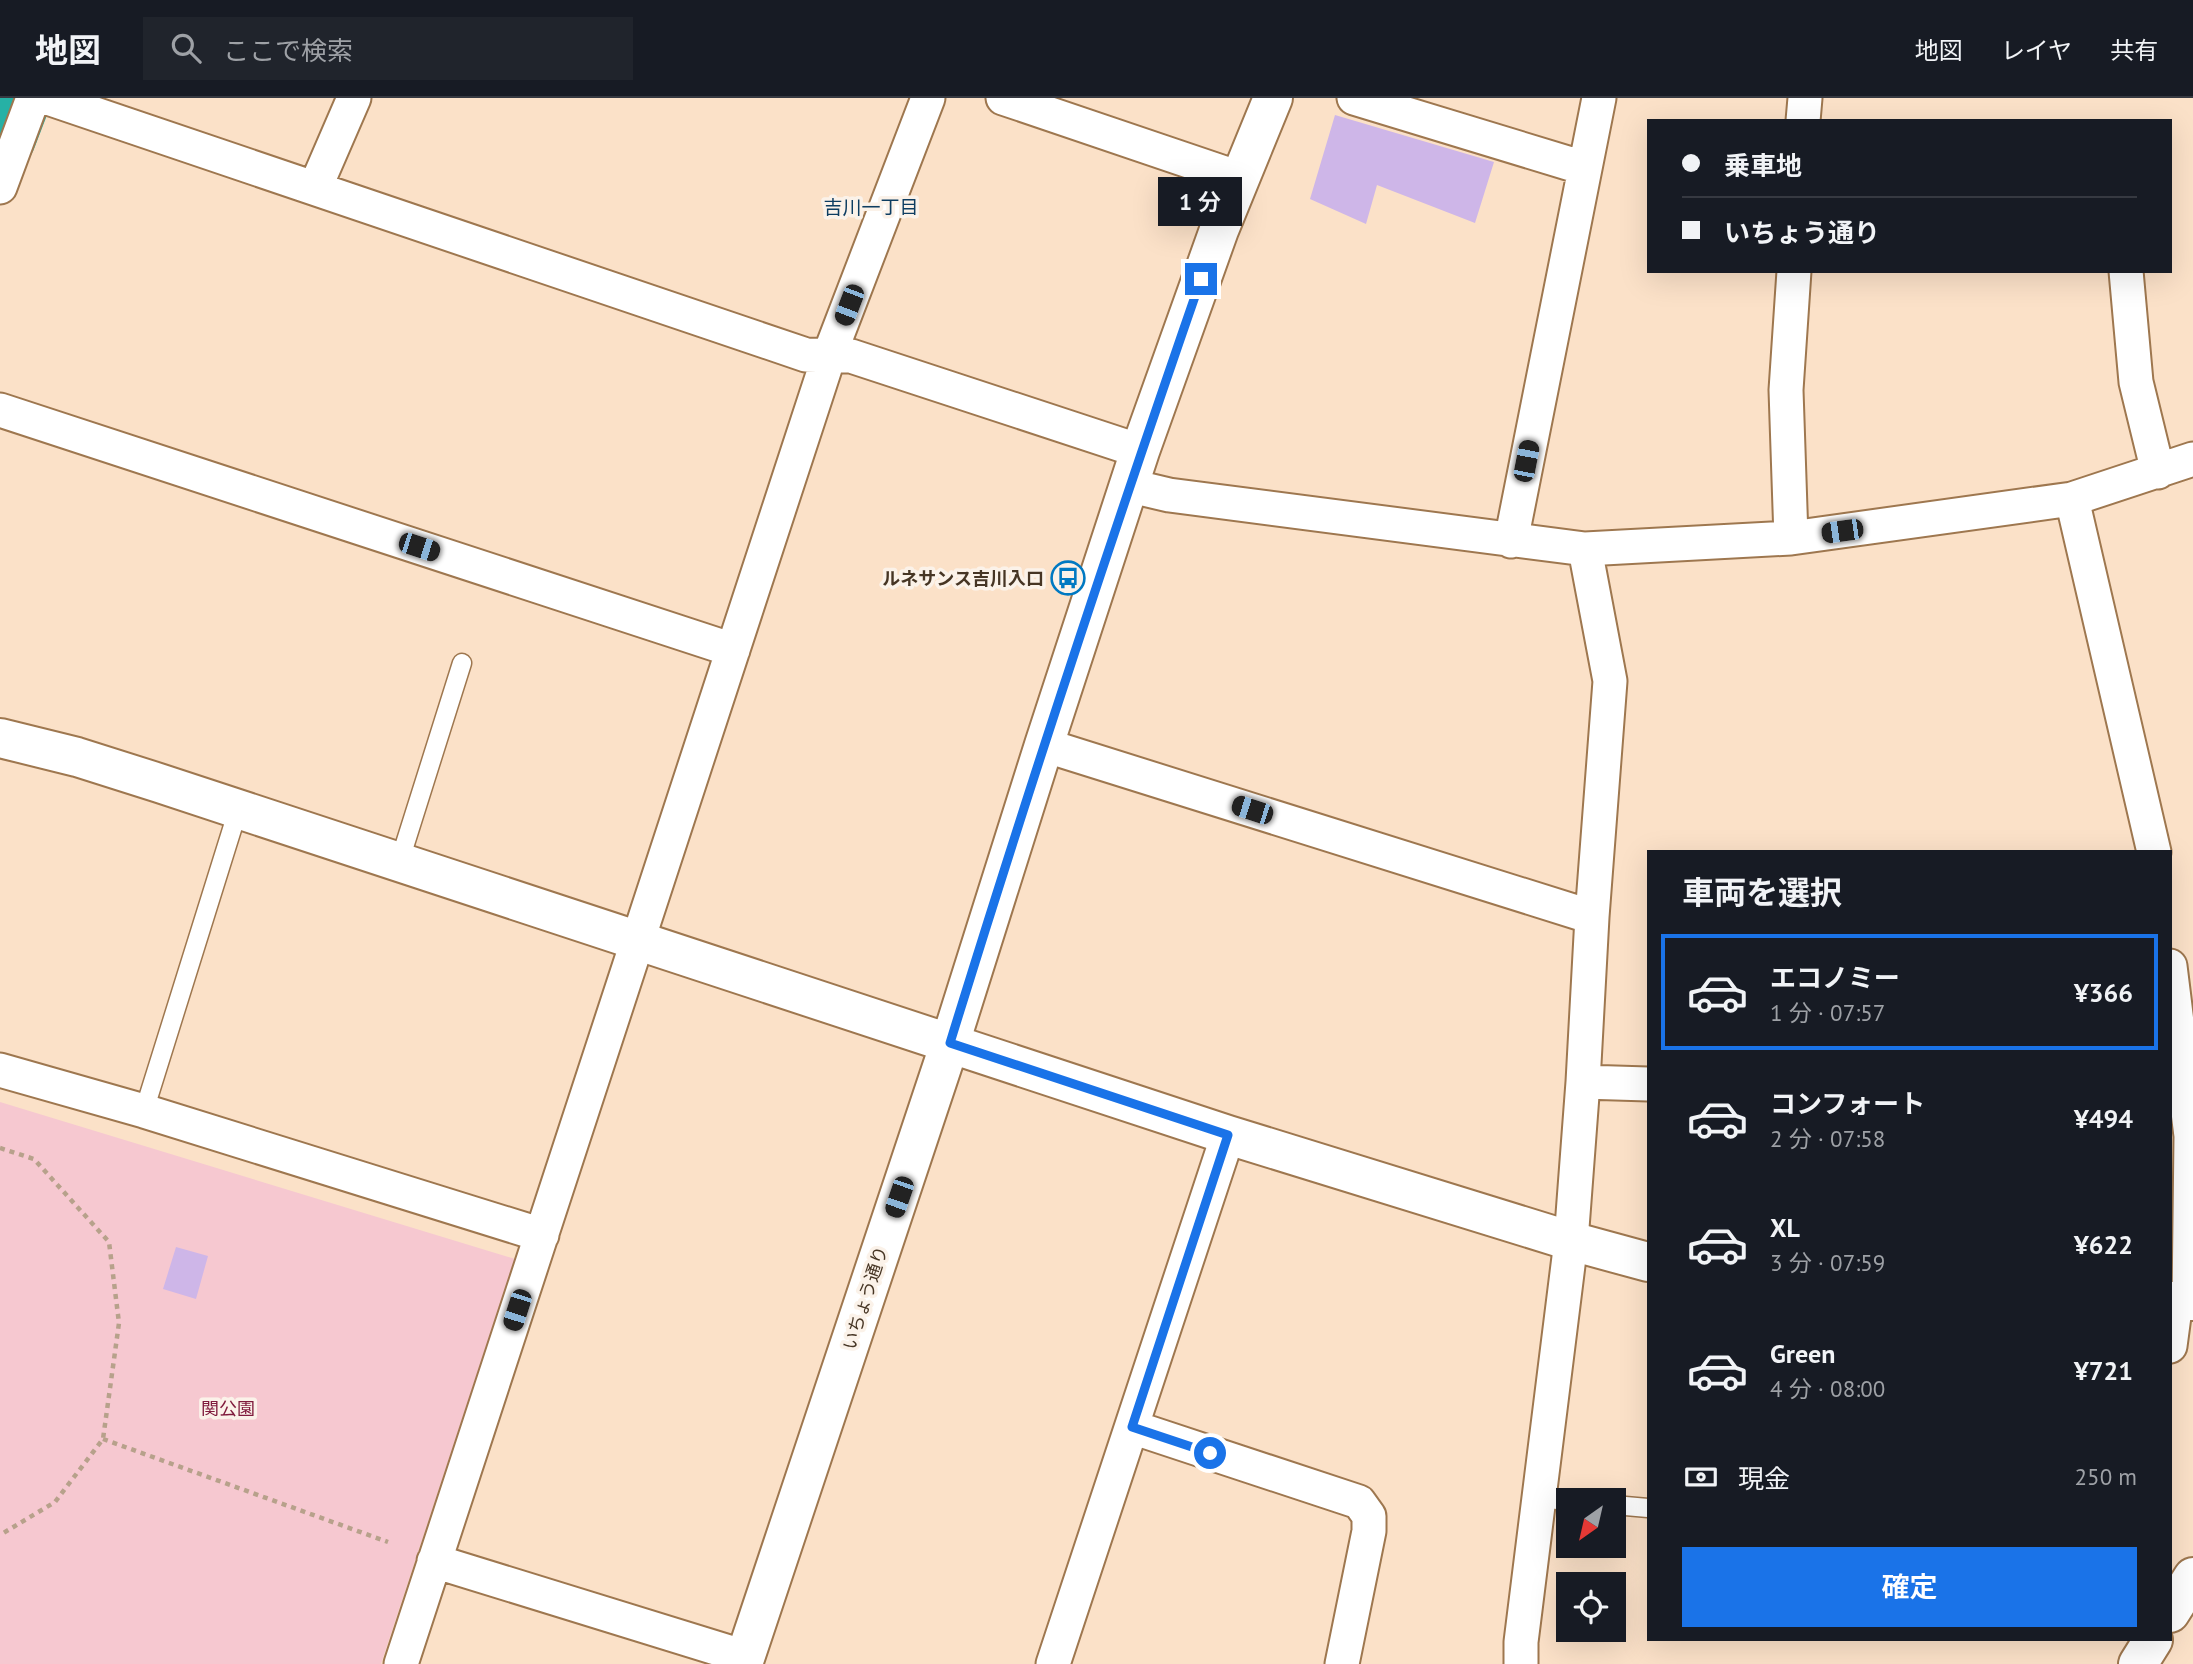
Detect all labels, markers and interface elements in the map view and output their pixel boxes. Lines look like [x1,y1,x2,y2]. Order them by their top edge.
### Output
search box [143,17,633,80]
text: 地図 [35,28,101,71]
icon: search [167,29,205,67]
text: ここで検索 [223,34,353,67]
text: 地図 [1915,35,1963,66]
text: レイヤ [2001,35,2072,66]
text: 共有 [2110,35,2158,66]
text: 乗車地 [1724,149,1802,182]
callout: 1 分 [1159,178,1243,226]
text: 1 分 [1179,187,1221,216]
district label: 吉川一丁目 [823,195,919,219]
text: いちょう通り [1724,216,1880,249]
route end [1185,263,1217,295]
car [832,282,867,328]
car [1512,438,1541,484]
car [1820,518,1865,544]
car [396,531,443,563]
bus stop icon: ルネサンス吉川入口 [1049,559,1087,597]
place label: ルネサンス吉川入口 [882,567,1044,590]
car [1229,794,1276,826]
text: 車両を選択 [1682,871,1842,913]
icon: car [1686,961,1749,1024]
text: エコノミー [1770,961,1900,994]
text: ¥366 [2074,976,2133,1009]
text: 1 分 · 07:57 [1770,998,1885,1027]
icon: car [1686,1087,1749,1150]
text: コンフォート [1770,1087,1925,1120]
text: ¥494 [2074,1102,2133,1135]
text: 2 分 · 07:58 [1770,1124,1885,1153]
car [883,1174,916,1220]
text: XL [1770,1211,1800,1244]
icon: car [1686,1213,1749,1276]
text: ¥622 [2074,1228,2133,1261]
street label: いちょう通り [837,1243,893,1353]
text: 3 分 · 07:59 [1770,1248,1885,1277]
car [501,1287,534,1333]
text: Green [1770,1337,1835,1370]
icon: car [1686,1339,1749,1402]
text: ¥721 [2074,1354,2133,1387]
text: 4 分 · 08:00 [1770,1374,1885,1403]
park label: 関公園 [201,1397,255,1420]
route start [1194,1437,1226,1469]
icon: cash [1682,1458,1720,1496]
text: 現金 [1738,1462,1790,1495]
text: 250 m [2075,1462,2137,1491]
north arrow [1556,1488,1626,1558]
map controls [1556,1488,1626,1642]
button: 確定 [1682,1547,2137,1627]
button: locate [1556,1572,1626,1642]

